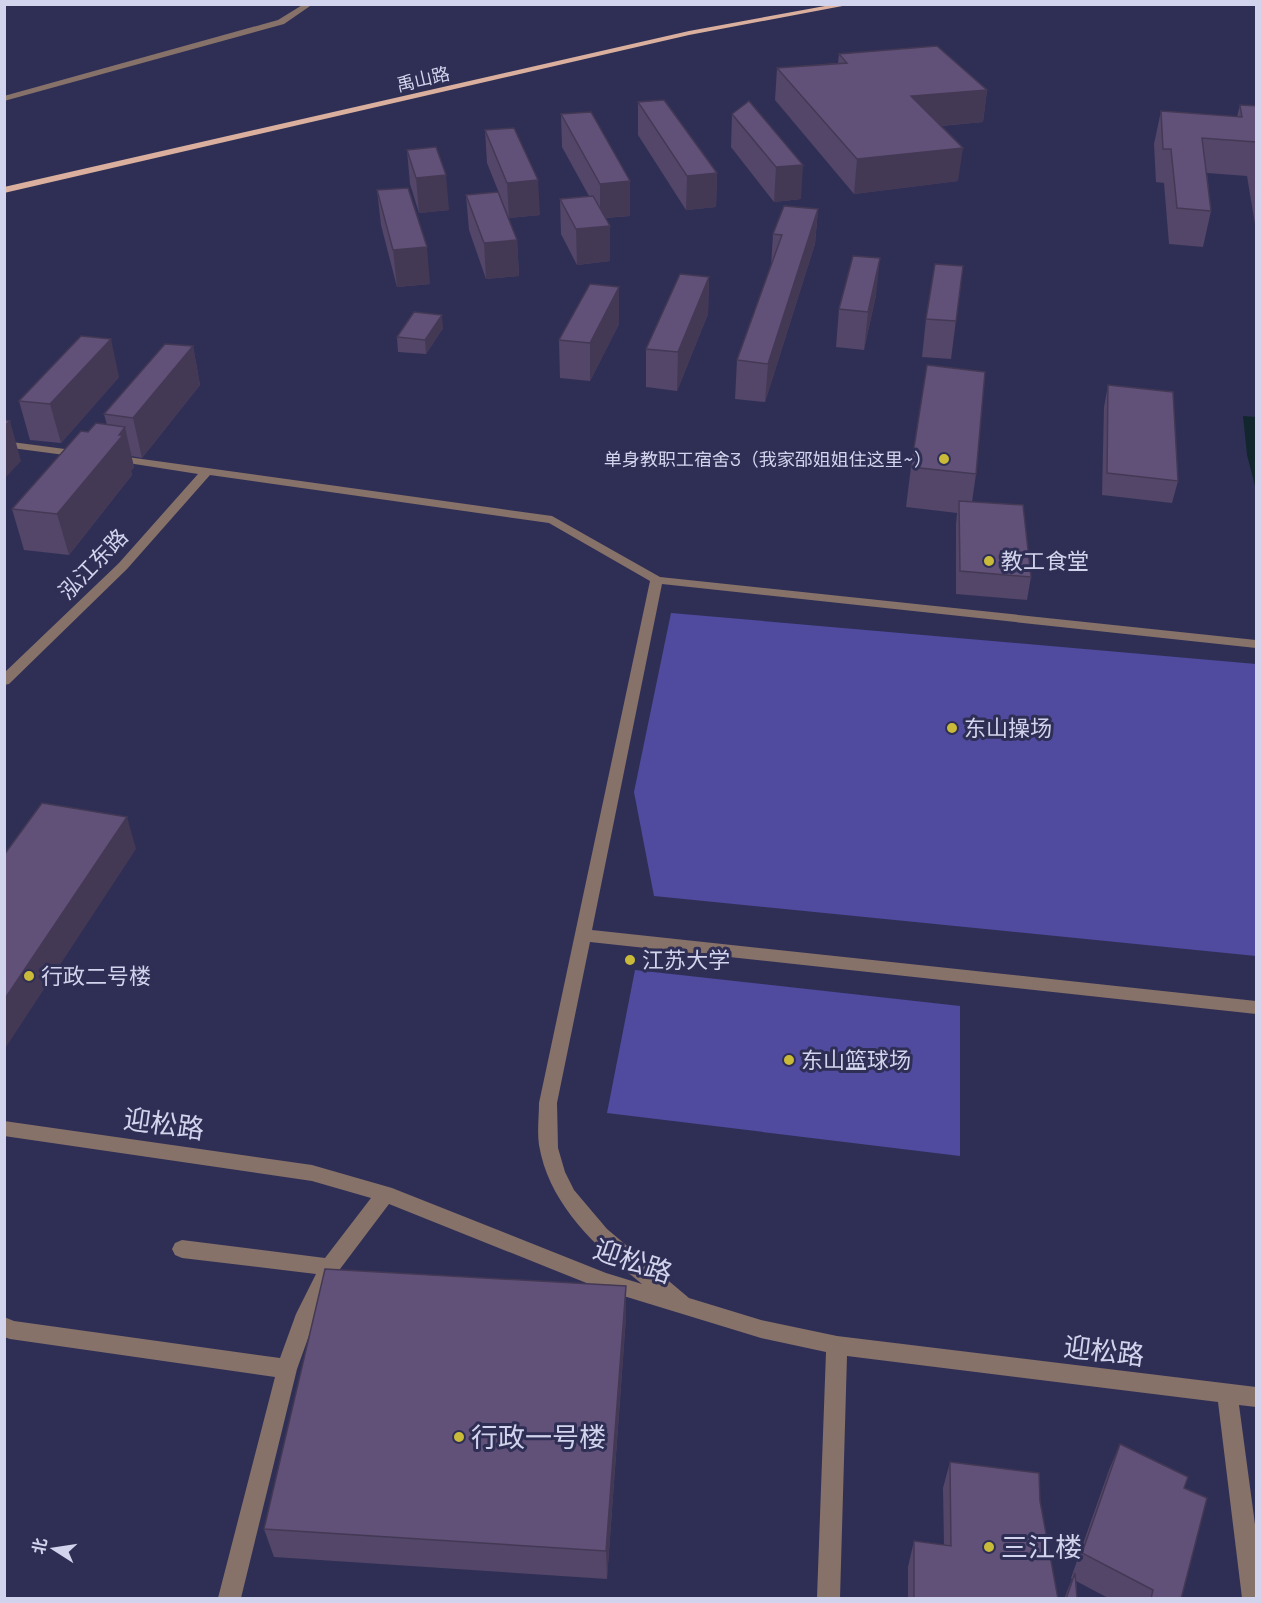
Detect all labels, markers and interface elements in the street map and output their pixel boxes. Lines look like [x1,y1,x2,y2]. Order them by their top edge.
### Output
street label: 禹山路 [394,62,452,96]
place label: 单身教职工宿舍3（我家邵姐姐住这里~） [604,448,932,471]
marker: 单身教职工宿舍3（我家邵姐姐住这里~） [937,452,951,466]
street label: 泓江东路 [52,523,134,605]
place label: 教工食堂 [1001,547,1089,575]
marker: 教工食堂 [982,554,996,568]
place label: 东山操场 [964,714,1052,742]
marker: 东山操场 [945,721,959,735]
place label: 江苏大学 [642,946,730,974]
marker: 江苏大学 [623,953,637,967]
place label: 行政二号楼 [41,962,151,990]
marker: 行政二号楼 [22,969,36,983]
place label: 东山篮球场 [801,1046,911,1074]
marker: 东山篮球场 [782,1053,796,1067]
street label: 迎松路 [121,1101,207,1147]
street label: 迎松路 [589,1231,677,1291]
street label: 迎松路 [1062,1329,1146,1373]
place label: 行政一号楼 [471,1420,606,1455]
marker: 行政一号楼 [452,1430,466,1444]
north arrow [24,1519,84,1579]
place label: 三江楼 [1001,1530,1082,1565]
text: 北 [28,1536,52,1556]
marker: 三江楼 [982,1540,996,1554]

